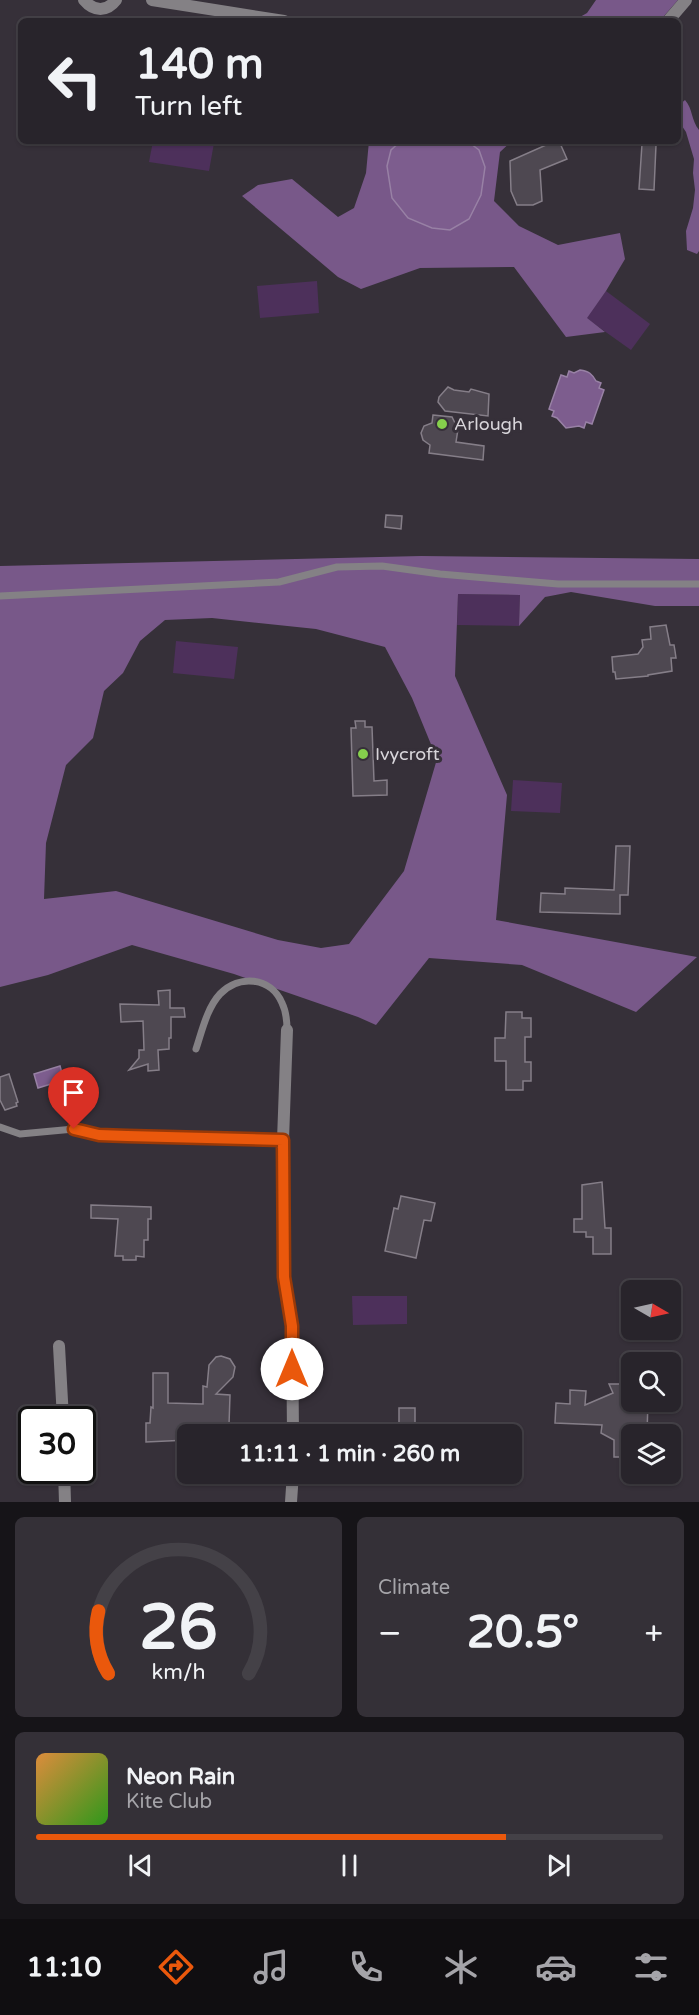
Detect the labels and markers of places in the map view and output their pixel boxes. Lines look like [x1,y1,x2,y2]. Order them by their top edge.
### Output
place label: Arlough [454,413,523,435]
marker: Arlough [435,417,449,431]
place label: Ivycroft [375,743,440,765]
marker: Ivycroft [356,747,370,761]
pin [48,1067,99,1129]

